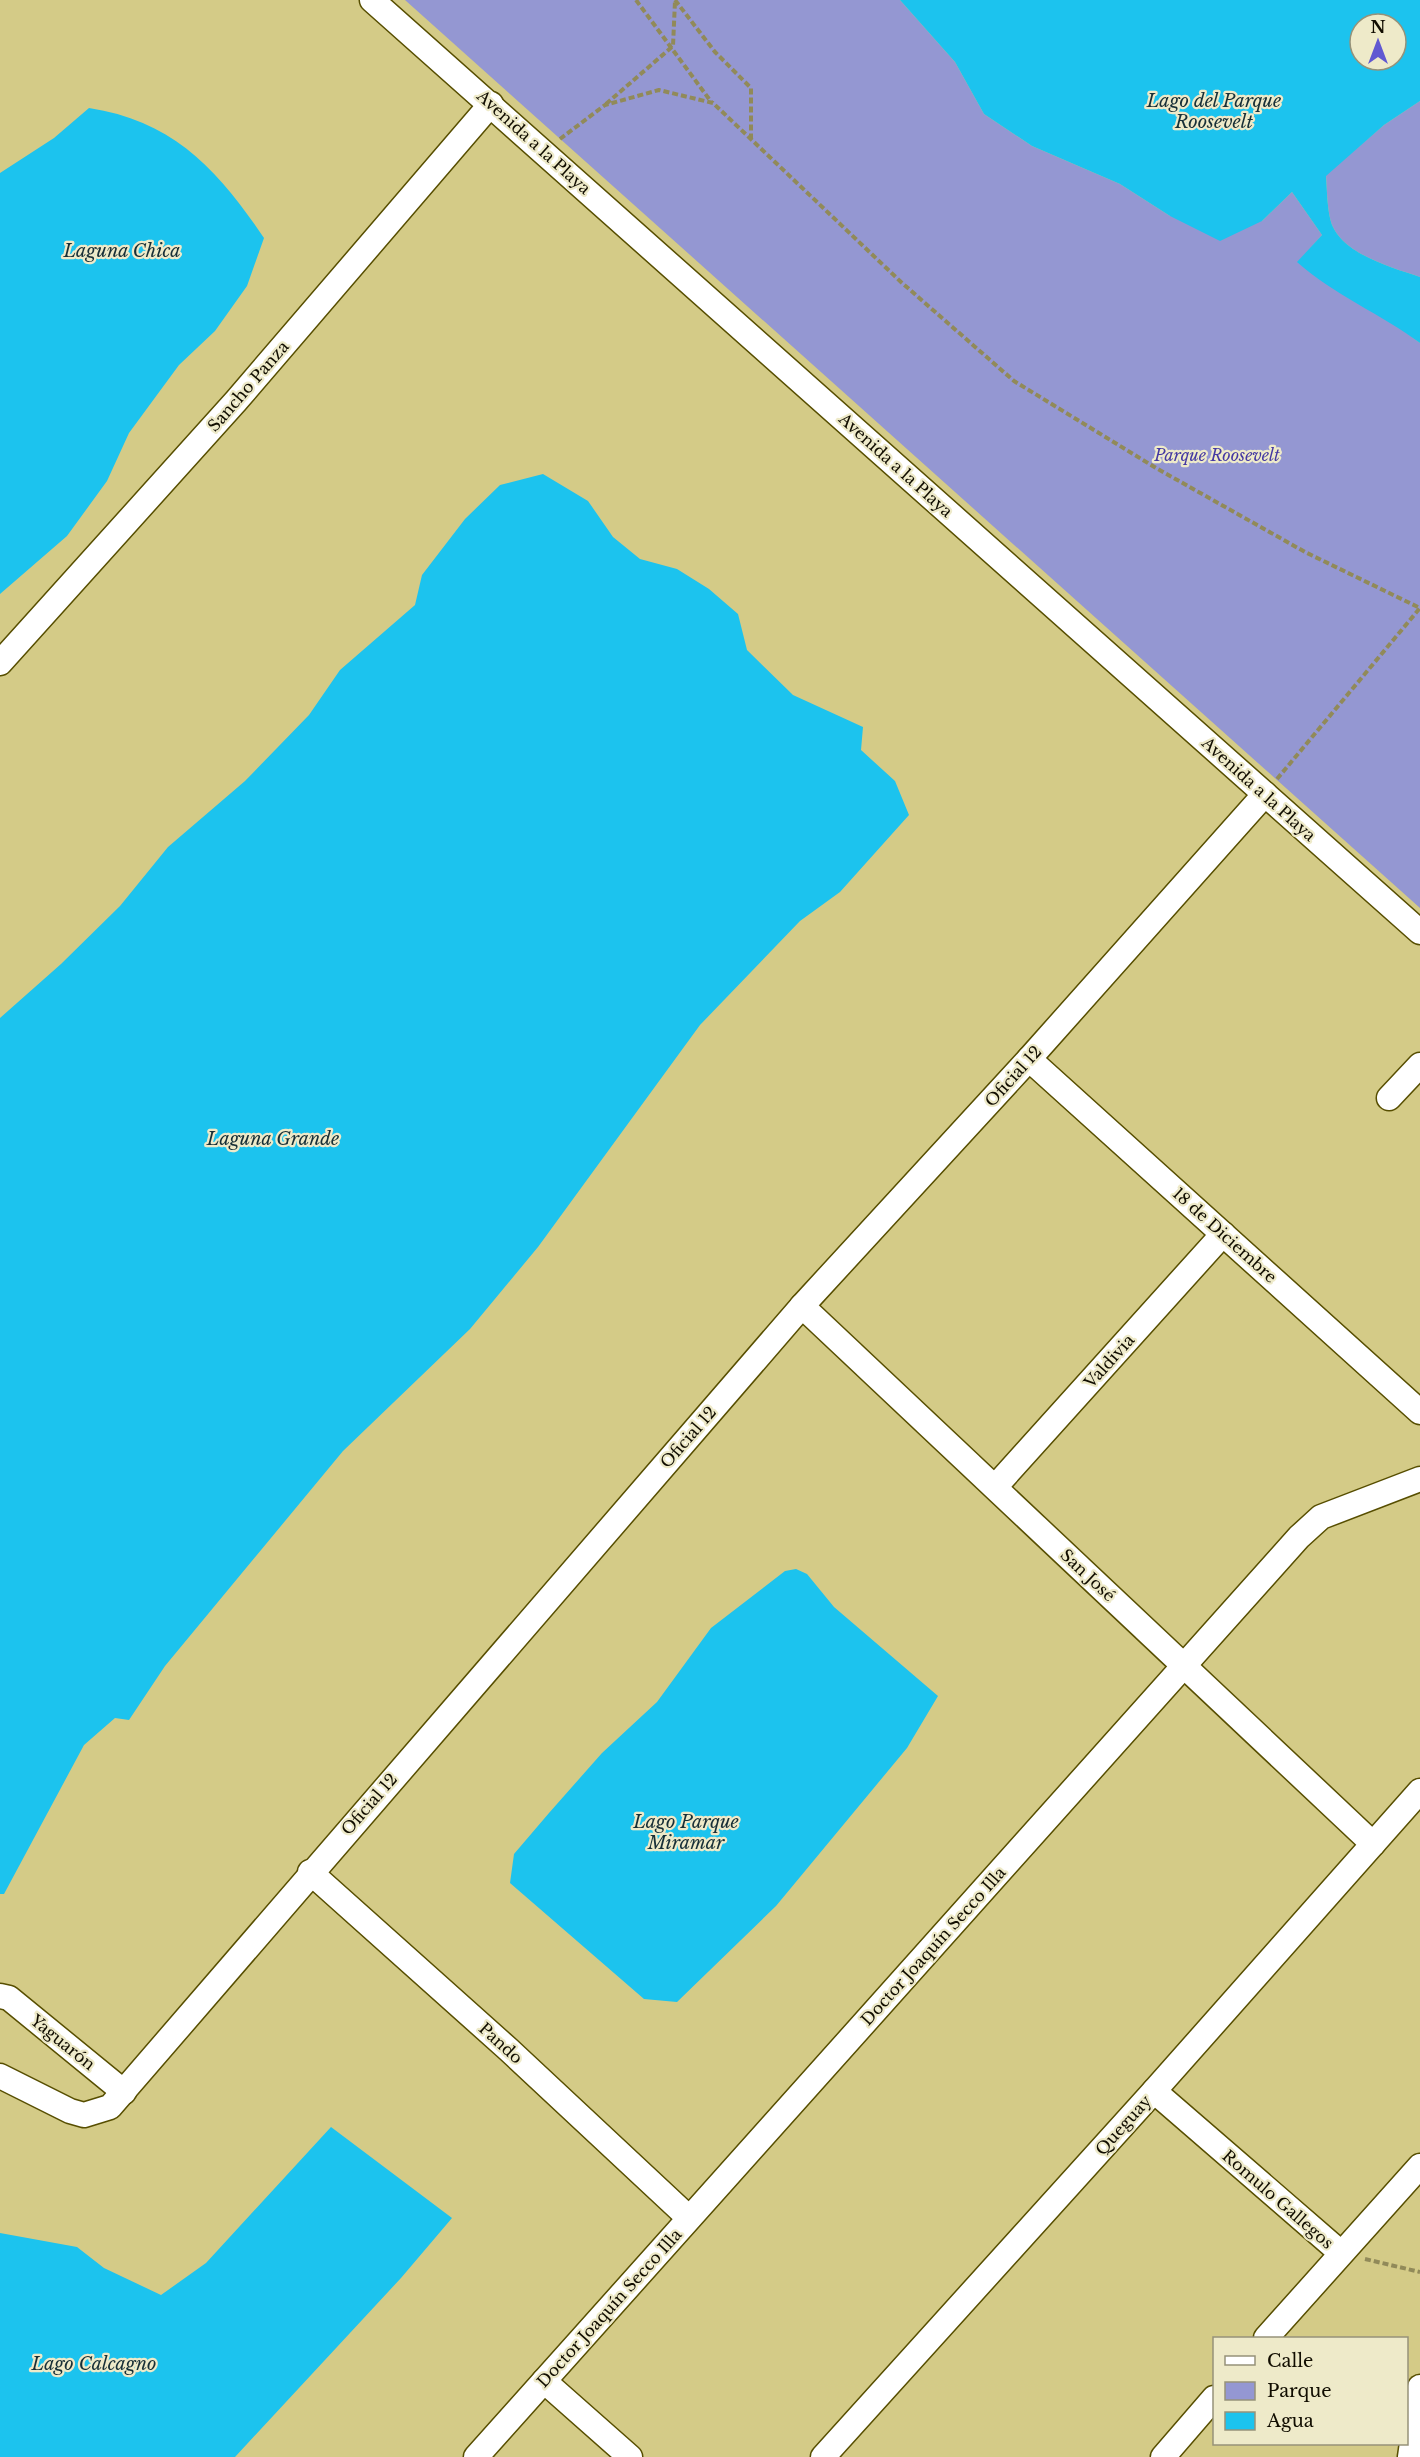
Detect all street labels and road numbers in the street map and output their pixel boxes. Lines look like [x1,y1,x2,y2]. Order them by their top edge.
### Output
street label: Avenida a la Playa [472,85,595,198]
street label: Sancho Panza [203,337,293,435]
street label: Avenida a la Playa [834,408,957,521]
street label: Avenida a la Playa [1197,732,1320,845]
street label: Oficial 12 [980,1041,1046,1111]
street label: 18 de Diciembre [1169,1183,1281,1287]
street label: Valdivia [1079,1330,1138,1393]
street label: Oficial 12 [656,1402,720,1472]
street label: San José [1056,1545,1120,1605]
street label: Oficial 12 [337,1769,401,1839]
street label: Doctor Joaquín Secco Illa [856,1862,1010,2029]
street label: Yaguarón [26,2009,99,2074]
street label: Pando [475,2018,527,2068]
street label: Queguay [1091,2090,1156,2159]
street label: Romulo Gallegos [1218,2145,1338,2253]
street label: Doctor Joaquín Secco Illa [532,2224,686,2391]

